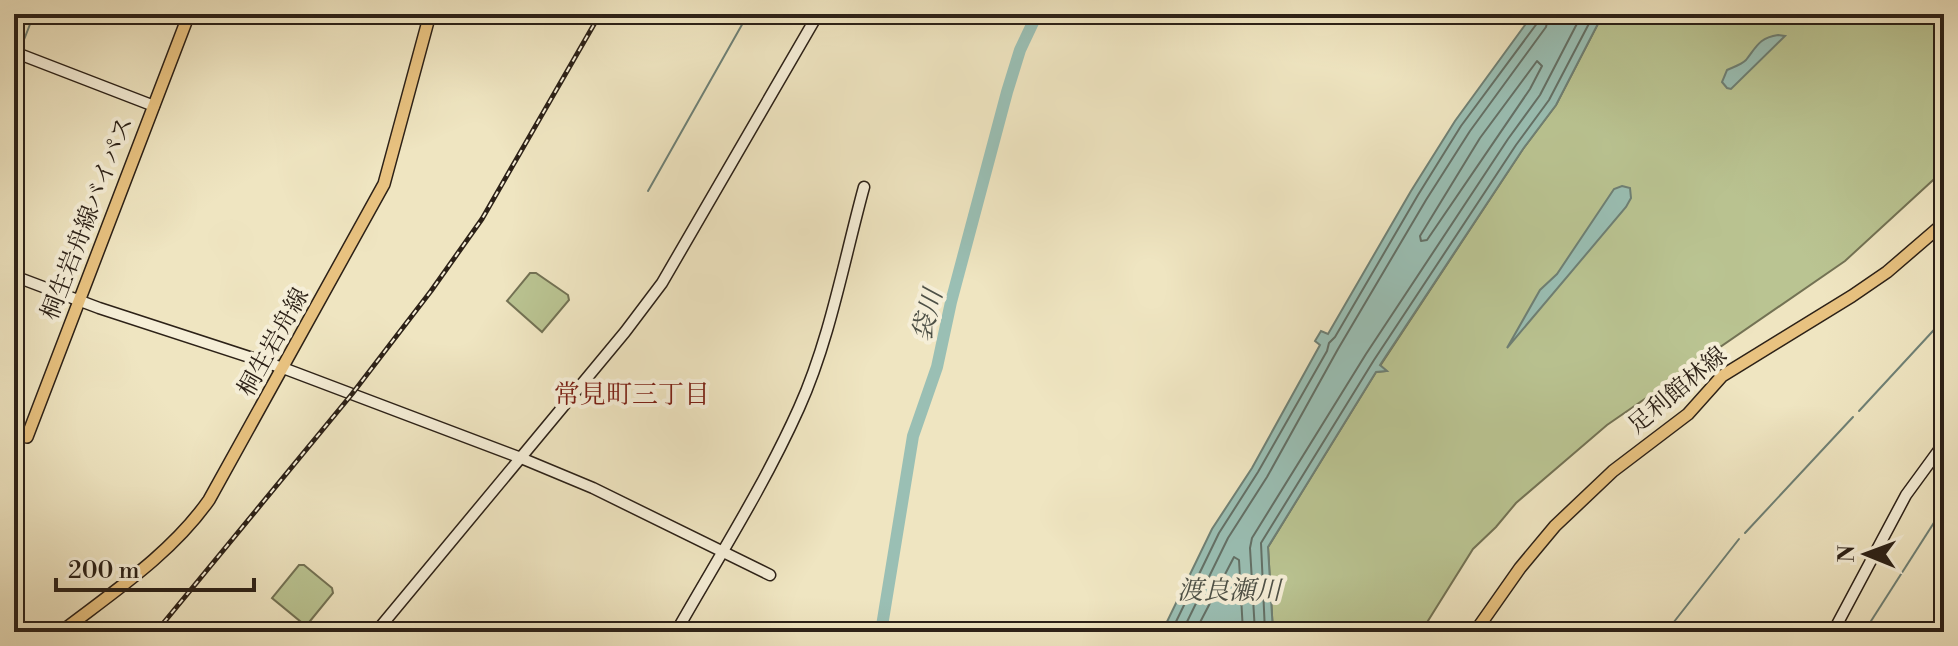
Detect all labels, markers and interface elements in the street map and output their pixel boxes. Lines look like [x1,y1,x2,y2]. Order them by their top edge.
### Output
street label: 桐生岩舟線バイパス [35,112,141,324]
street label: 桐生岩舟線 [232,283,316,402]
water label: 袋川 [906,283,951,344]
street label: 足利館林線 [1622,341,1733,441]
district label: 常見町三丁目 [554,379,710,411]
north arrow [1826,514,1906,594]
scale bar [56,542,254,592]
text: N [1834,544,1861,563]
text: 200 m [68,556,139,586]
water label: 渡良瀬川 [1177,575,1284,607]

